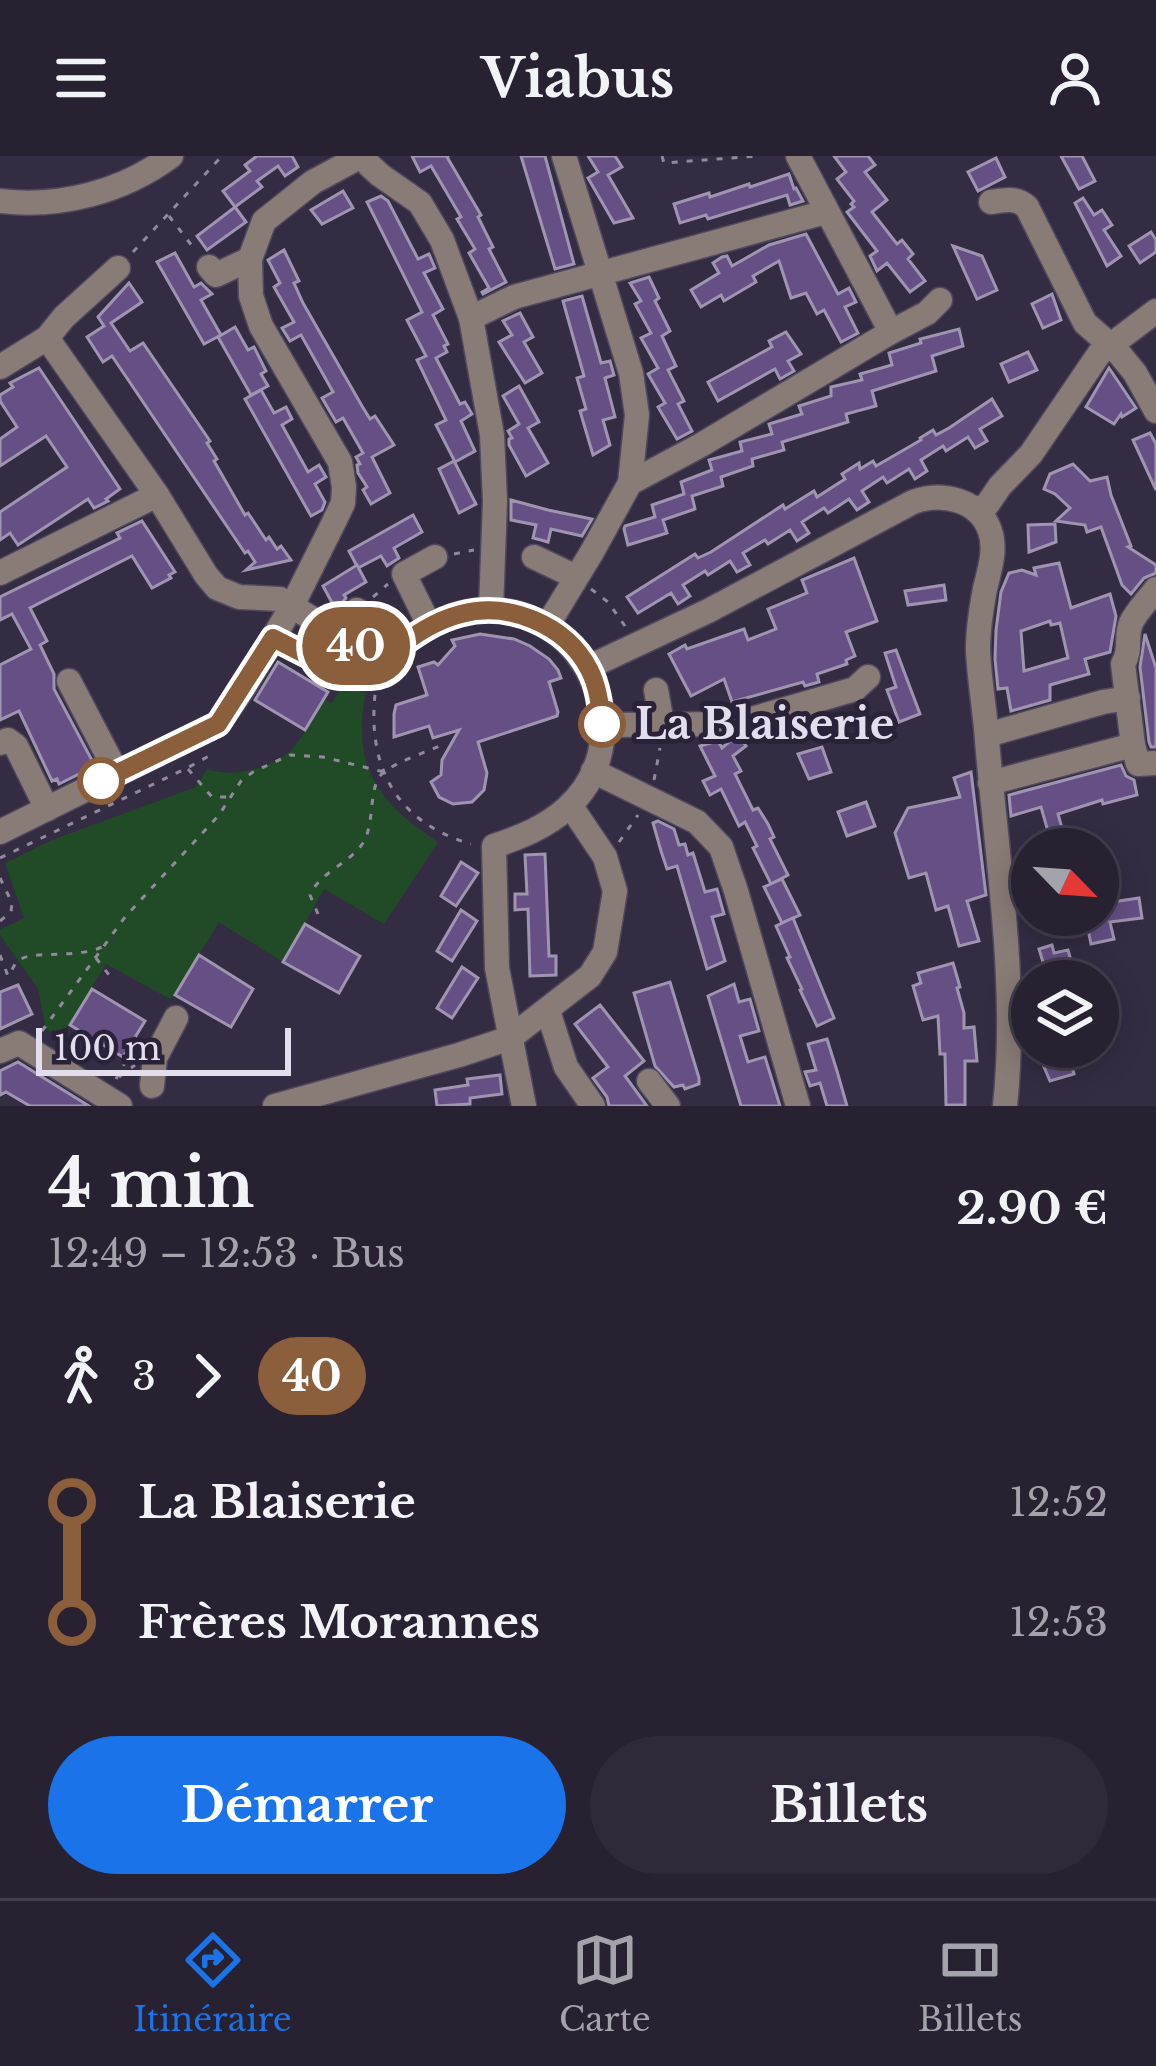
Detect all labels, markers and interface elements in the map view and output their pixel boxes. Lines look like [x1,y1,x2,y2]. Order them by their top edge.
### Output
icon: menu [48,45,114,111]
text: Viabus [482,45,675,112]
icon: person [1042,45,1108,111]
line badge: 40 [302,607,410,685]
text: 40 [326,620,386,672]
place label: La Blaiserie [635,698,894,750]
marker: La Blaiserie [580,702,624,746]
unlabelled marker [79,759,123,803]
north arrow [1011,828,1119,936]
map controls [1011,828,1119,1068]
button: layers [1011,960,1119,1068]
scale bar [36,1022,291,1075]
text: 100 m [54,1028,161,1069]
text: 4 min [48,1143,254,1225]
text: 2.90 € [956,1180,1108,1236]
text: 12:49 – 12:53 · Bus [48,1229,405,1278]
icon: walk [48,1343,114,1409]
icon: forward [174,1343,240,1409]
text: 40 [282,1350,342,1402]
text: 3 [132,1352,156,1401]
text: La Blaiserie [138,1474,416,1530]
text: 12:52 [1009,1478,1108,1527]
text: Frères Morannes [138,1594,540,1650]
text: 12:53 [1009,1598,1108,1647]
button: Démarrer [48,1736,566,1874]
button: Billets [590,1736,1108,1874]
tab: Itinéraire [134,1927,292,2040]
tab: Carte [559,1927,651,2040]
tab: Billets [918,1927,1022,2040]

